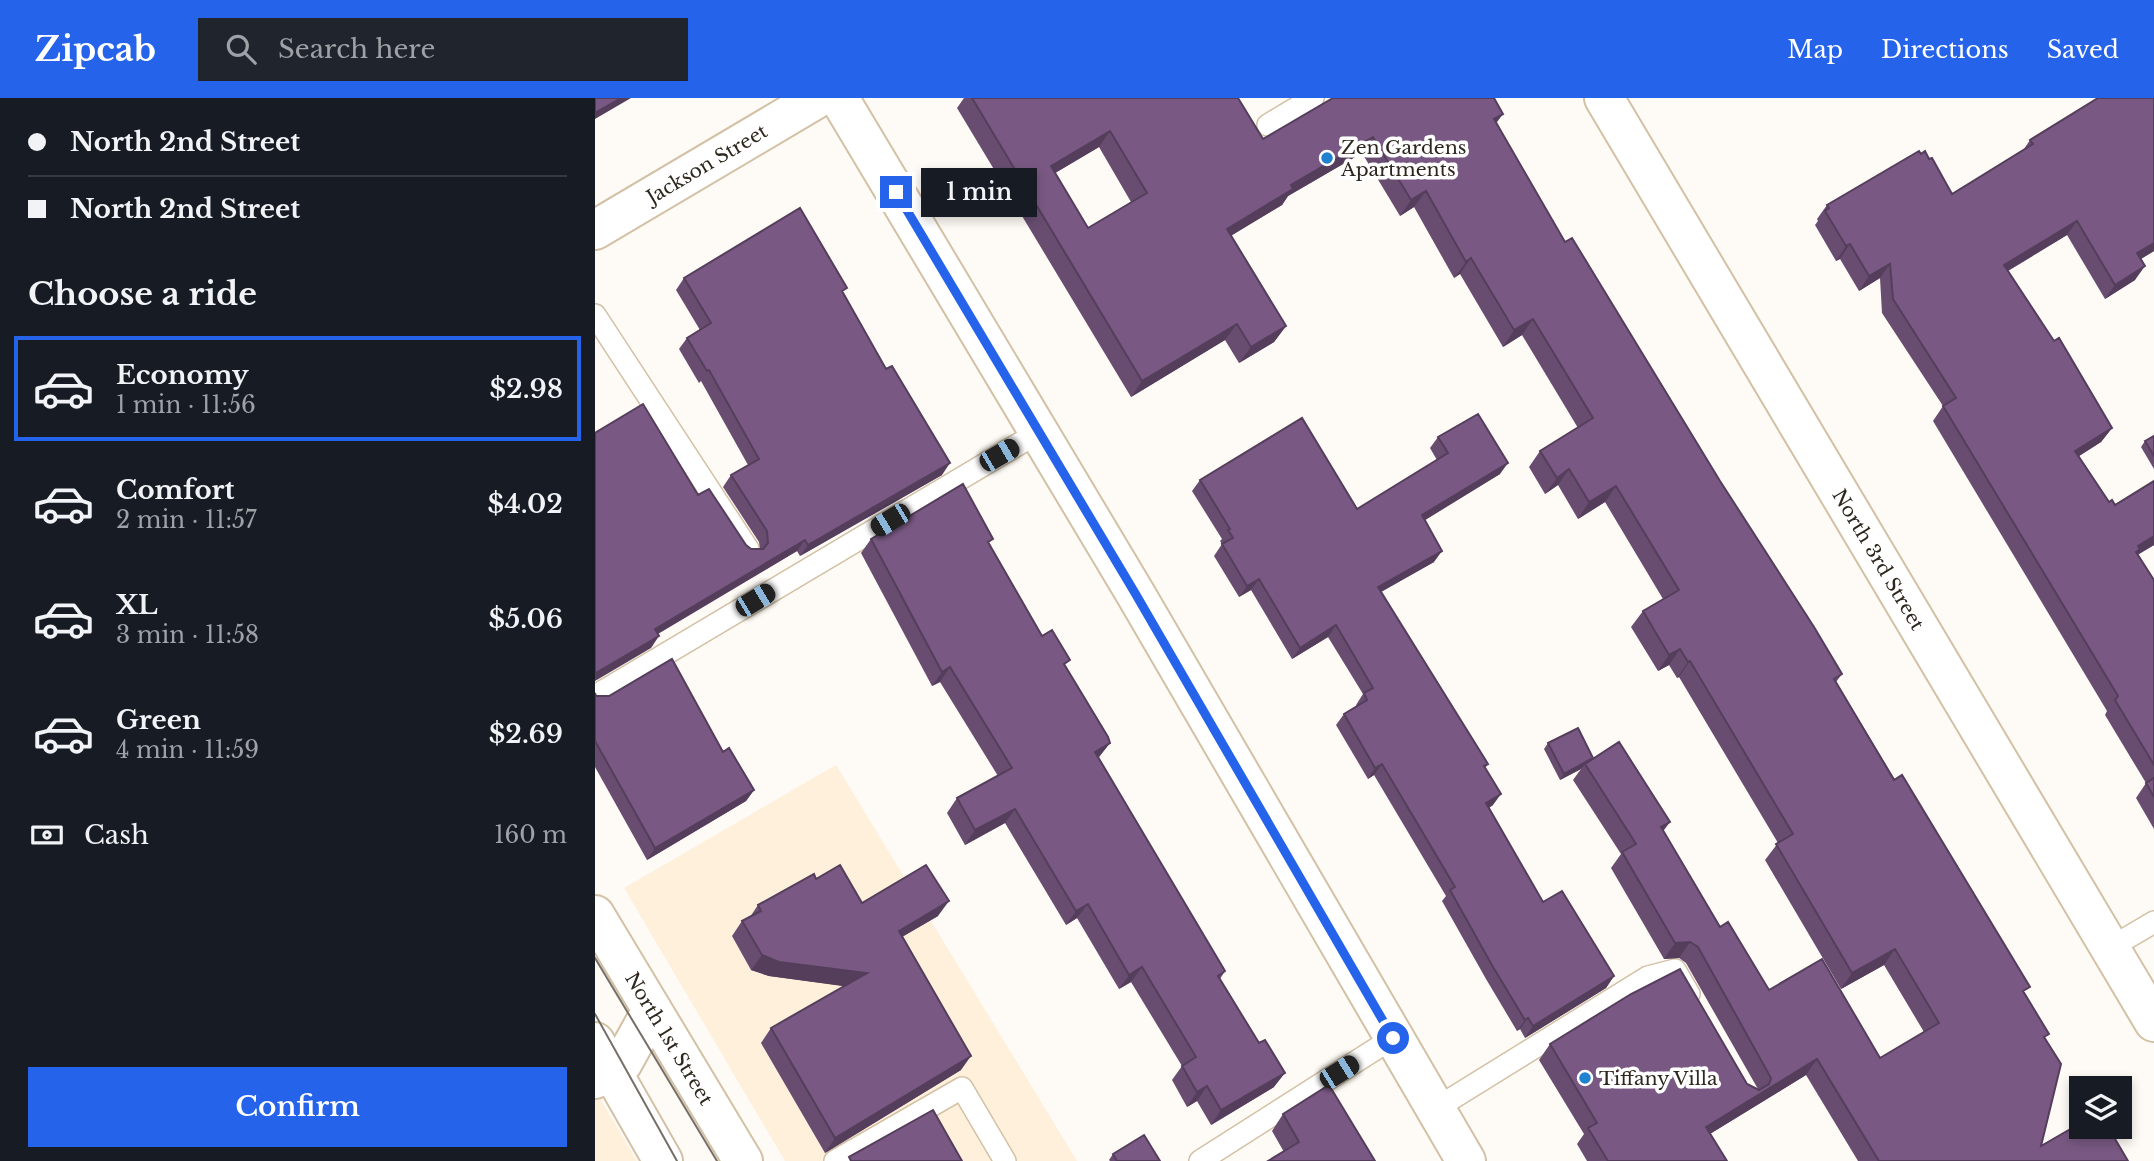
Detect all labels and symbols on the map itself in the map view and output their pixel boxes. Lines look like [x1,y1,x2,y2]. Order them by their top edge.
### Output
street label: Jackson Street [640,119,772,210]
place label: Zen Gardens Apartments [1340,136,1466,181]
marker: Zen Gardens Apartments [1319,150,1335,166]
callout: 1 min [921,168,1036,217]
route end [880,176,912,208]
car [976,435,1023,475]
street label: North 3rd Street [1828,485,1930,635]
car [867,500,914,540]
car [732,580,779,620]
street label: North 1st Street [621,968,718,1110]
route start [1377,1022,1409,1054]
car [1316,1052,1363,1092]
place label: Tiffany Villa [1599,1067,1718,1090]
marker: Tiffany Villa [1577,1070,1593,1086]

